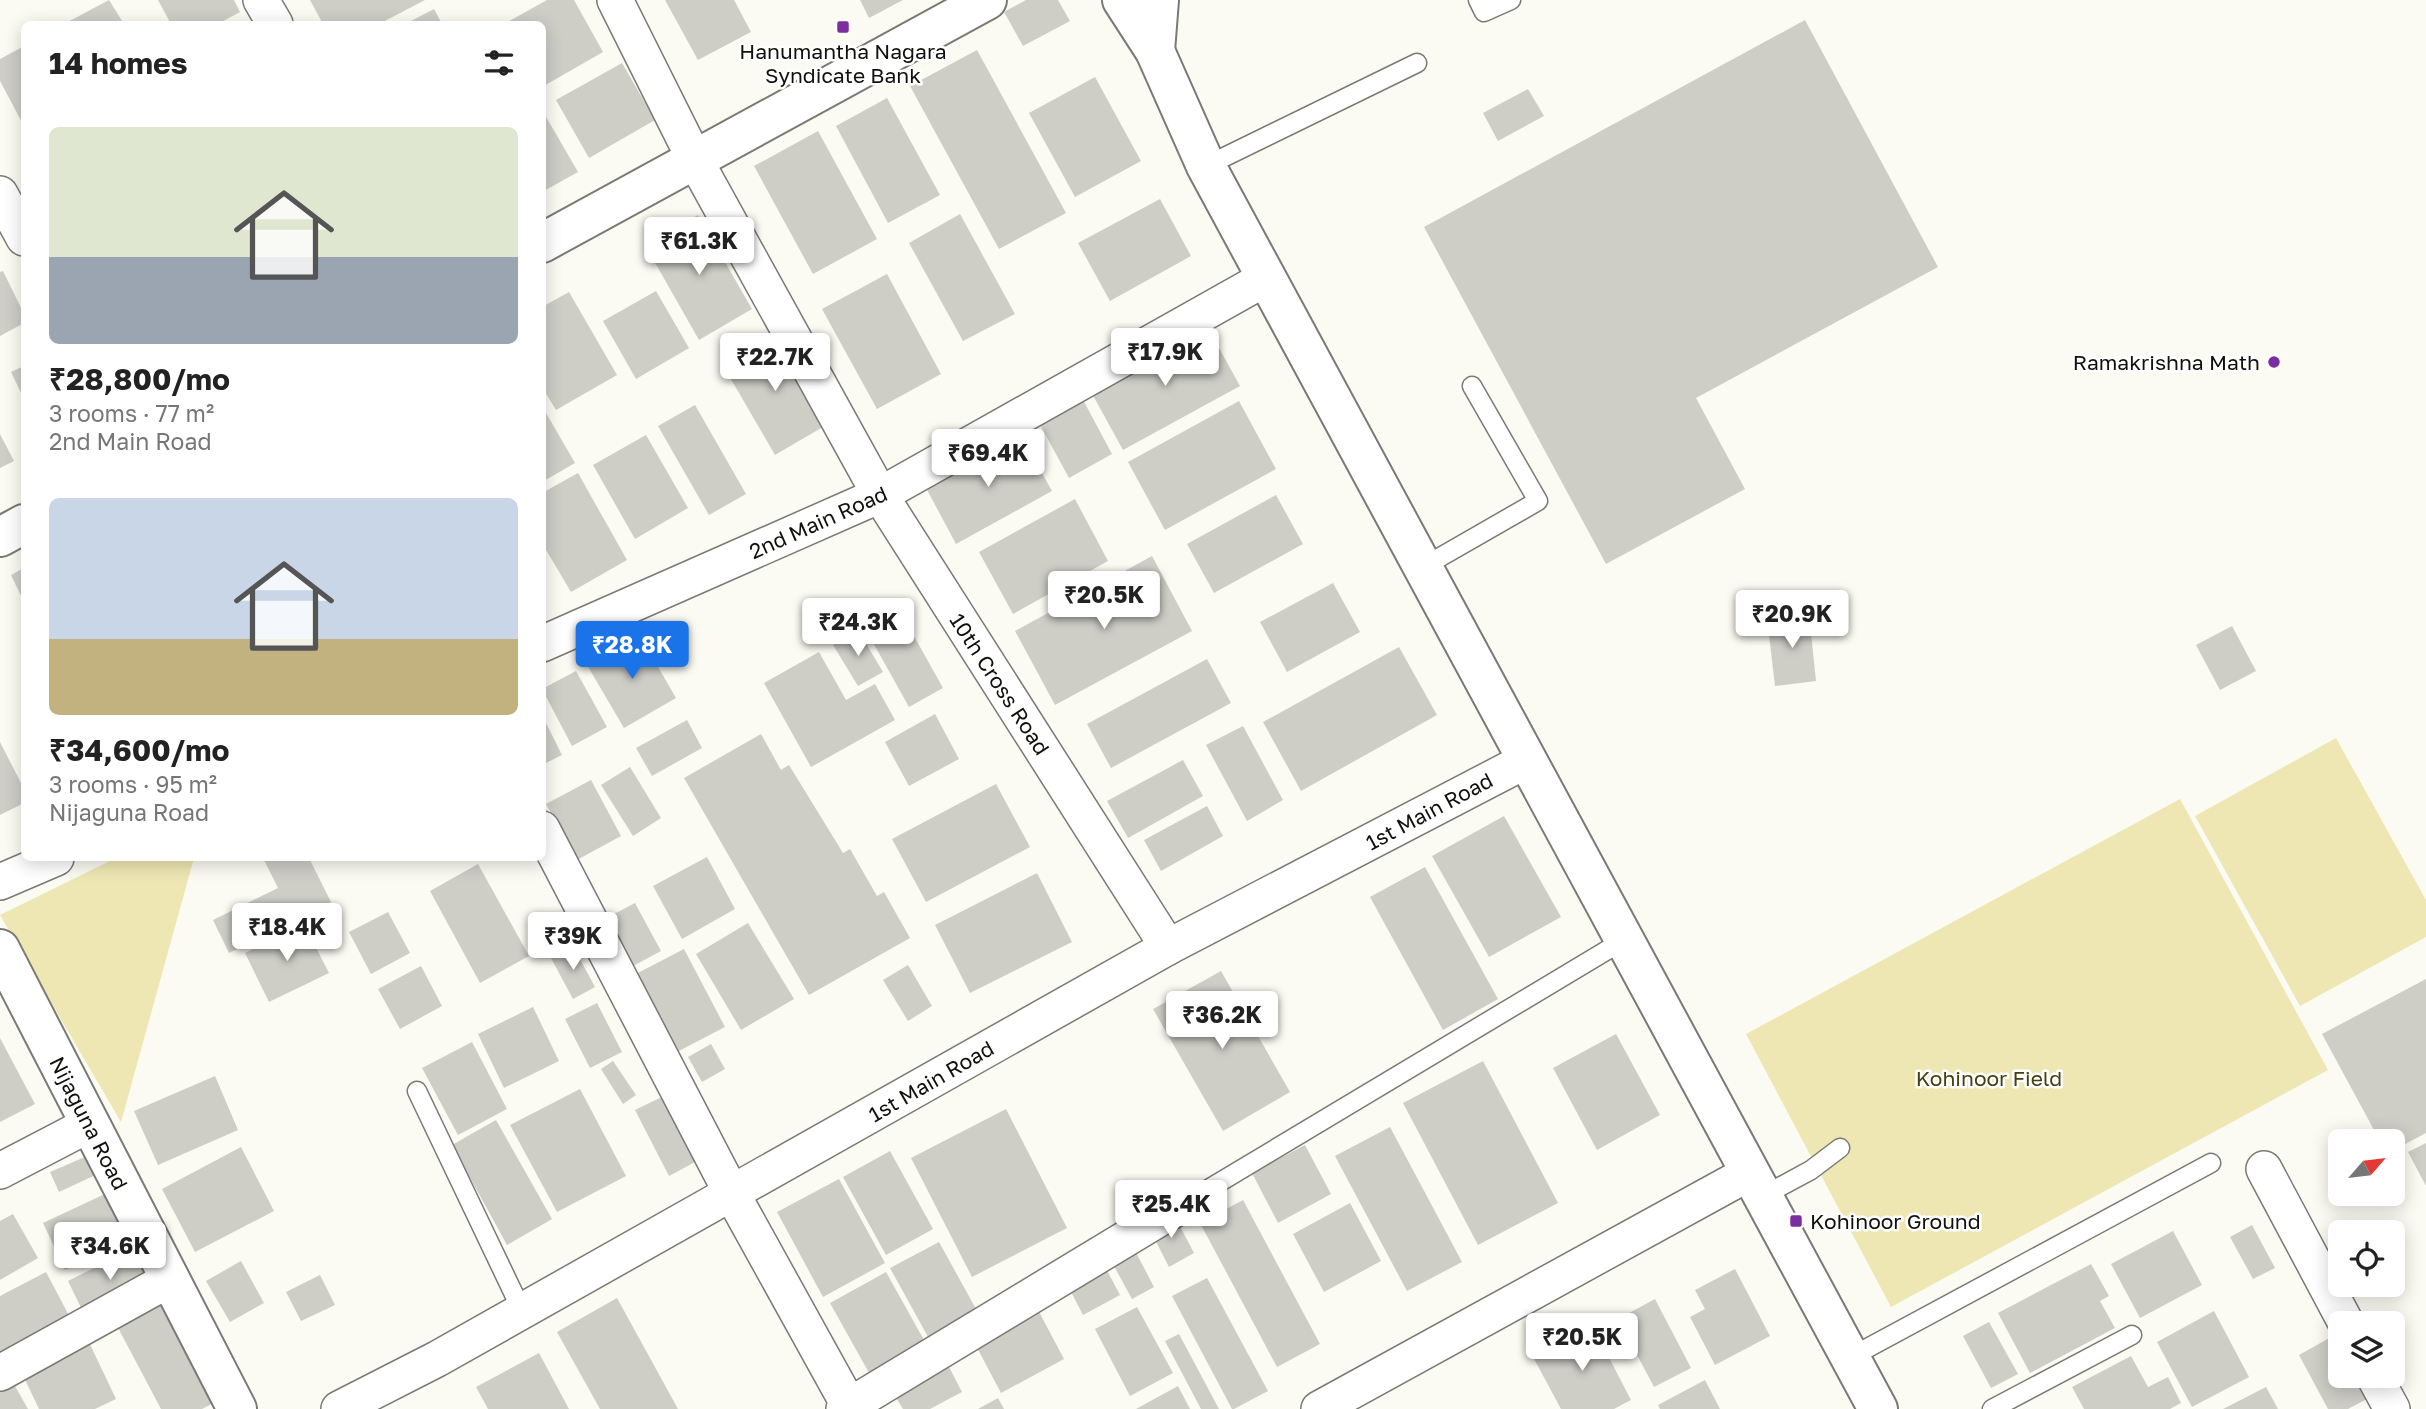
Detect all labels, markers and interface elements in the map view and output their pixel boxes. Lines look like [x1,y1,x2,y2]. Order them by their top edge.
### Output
marker: Hanumantha Nagara Syndicate Bank [835,19,851,35]
place label: Hanumantha Nagara Syndicate Bank [739,38,947,88]
icon: filters [480,44,518,82]
text: 14 homes [49,45,188,81]
icon: home [221,172,347,298]
pin: ₹61.3K [642,218,756,277]
text: ₹61.3K [660,226,738,254]
pin: ₹17.9K [1108,328,1222,388]
pin: ₹22.7K [718,334,832,393]
text: ₹17.9K [1127,337,1203,365]
text: ₹22.7K [736,342,814,370]
place label: Ramakrishna Math [2073,349,2260,375]
marker: Ramakrishna Math [2266,354,2282,370]
text: ₹28,800/mo [49,361,230,397]
text: 3 rooms · 77 m² [49,399,214,427]
text: 2nd Main Road [49,427,212,455]
pin: ₹69.4K [931,430,1045,489]
text: ₹69.4K [948,438,1028,466]
street label: 2nd Main Road [745,480,891,564]
icon: home [221,543,347,669]
pin: ₹20.5K [1047,572,1161,631]
text: ₹20.5K [1064,580,1144,608]
pin: ₹20.9K [1735,590,1849,650]
pin: ₹24.3K [801,598,915,658]
text: ₹20.9K [1752,599,1832,627]
text: ₹24.3K [818,607,898,635]
street label: 10th Cross Road [945,608,1055,760]
pin: ₹28.8K [575,622,689,681]
text: ₹28.8K [592,630,672,658]
text: ₹34,600/mo [49,732,230,768]
street label: 1st Main Road [1361,767,1497,855]
text: 3 rooms · 95 m² [49,770,217,798]
text: Nijaguna Road [49,798,209,826]
pin: ₹18.4K [230,904,344,963]
text: ₹18.4K [248,912,326,940]
pin: ₹39K [532,912,614,972]
text: ₹39K [544,921,602,949]
pin: ₹36.2K [1165,992,1279,1051]
text: ₹36.2K [1182,1000,1262,1028]
street label: 1st Main Road [864,1035,998,1127]
street label: Nijaguna Road [44,1052,134,1194]
park label: Kohinoor Field [1916,1065,2062,1091]
north arrow [2328,1129,2404,1206]
map controls [2328,1129,2405,1388]
pin: ₹25.4K [1114,1180,1228,1240]
text: ₹25.4K [1131,1189,1211,1217]
place label: Kohinoor Ground [1810,1208,1981,1234]
marker: Kohinoor Ground [1788,1213,1804,1229]
button: locate [2328,1220,2405,1297]
pin: ₹34.6K [53,1222,167,1282]
text: ₹34.6K [70,1231,150,1259]
button: layers [2328,1311,2405,1388]
pin: ₹20.5K [1525,1314,1639,1373]
text: ₹20.5K [1542,1322,1622,1350]

